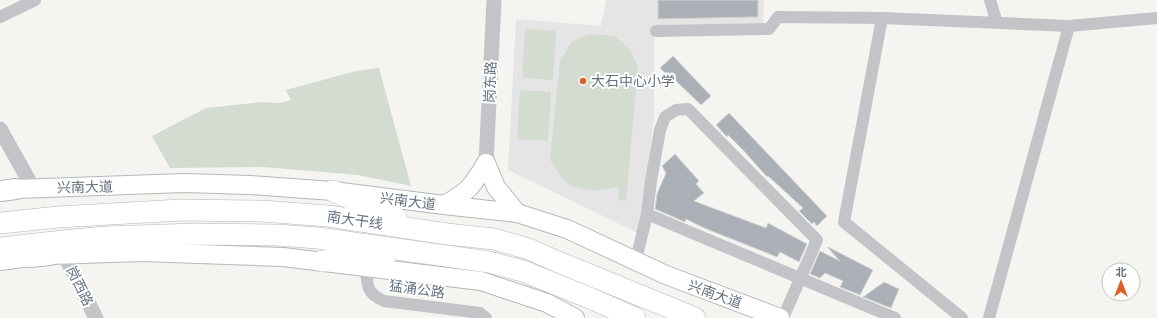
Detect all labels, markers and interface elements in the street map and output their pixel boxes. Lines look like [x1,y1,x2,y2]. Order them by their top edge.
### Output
street label: 岗东路 [481,61,500,103]
place label: 大石中心小学 [591,73,675,90]
marker: 大石中心小学 [578,76,588,86]
street label: 兴南大道 [57,179,113,196]
street label: 兴南大道 [379,190,437,213]
street label: 南大干线 [326,208,384,233]
north arrow [1101,262,1141,302]
street label: 岗西路 [63,264,96,309]
text: 北 [1116,266,1127,279]
street label: 猛涌公路 [388,277,446,302]
street label: 兴南大道 [686,277,744,312]

